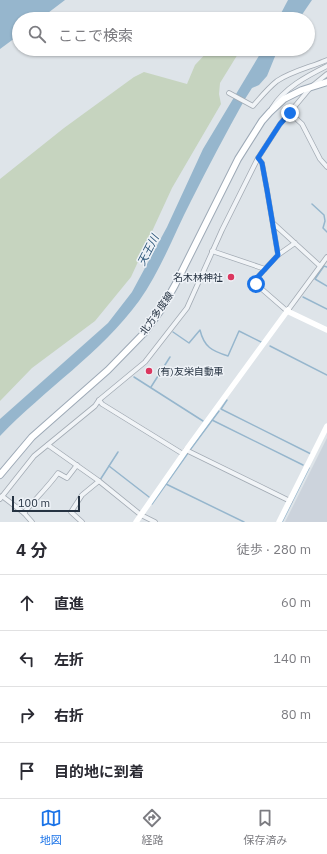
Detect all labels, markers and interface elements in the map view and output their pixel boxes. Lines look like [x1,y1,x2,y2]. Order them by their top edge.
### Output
search box [12,12,315,56]
icon: search [26,23,48,45]
text: ここで検索 [58,26,133,45]
route end [281,104,299,122]
water label: 天王川 [134,231,162,268]
place label: 名木林神社 [173,271,223,284]
marker: 名木林神社 [226,272,236,282]
route start [247,275,265,293]
street label: 北方多度線 [137,289,176,337]
place label: (有)友栄自動車 [157,365,224,378]
marker: (有)友栄自動車 [144,366,154,376]
scale bar [12,494,80,513]
text: 100 m [18,496,50,510]
text: 4 分 [16,539,47,561]
text: 徒歩 · 280 m [237,541,311,558]
icon: ahead [16,592,38,614]
text: 直進 [54,594,84,613]
text: 60 m [281,594,311,611]
icon: left [16,648,38,670]
text: 左折 [54,650,84,669]
text: 140 m [273,650,311,667]
icon: right [16,704,38,726]
text: 右折 [54,706,84,725]
text: 80 m [281,706,311,723]
icon: arrive [16,760,38,782]
text: 目的地に到着 [54,762,144,781]
tab: 地図 [40,807,62,847]
tab: 経路 [141,807,163,847]
tab: 保存済み [243,807,287,847]

